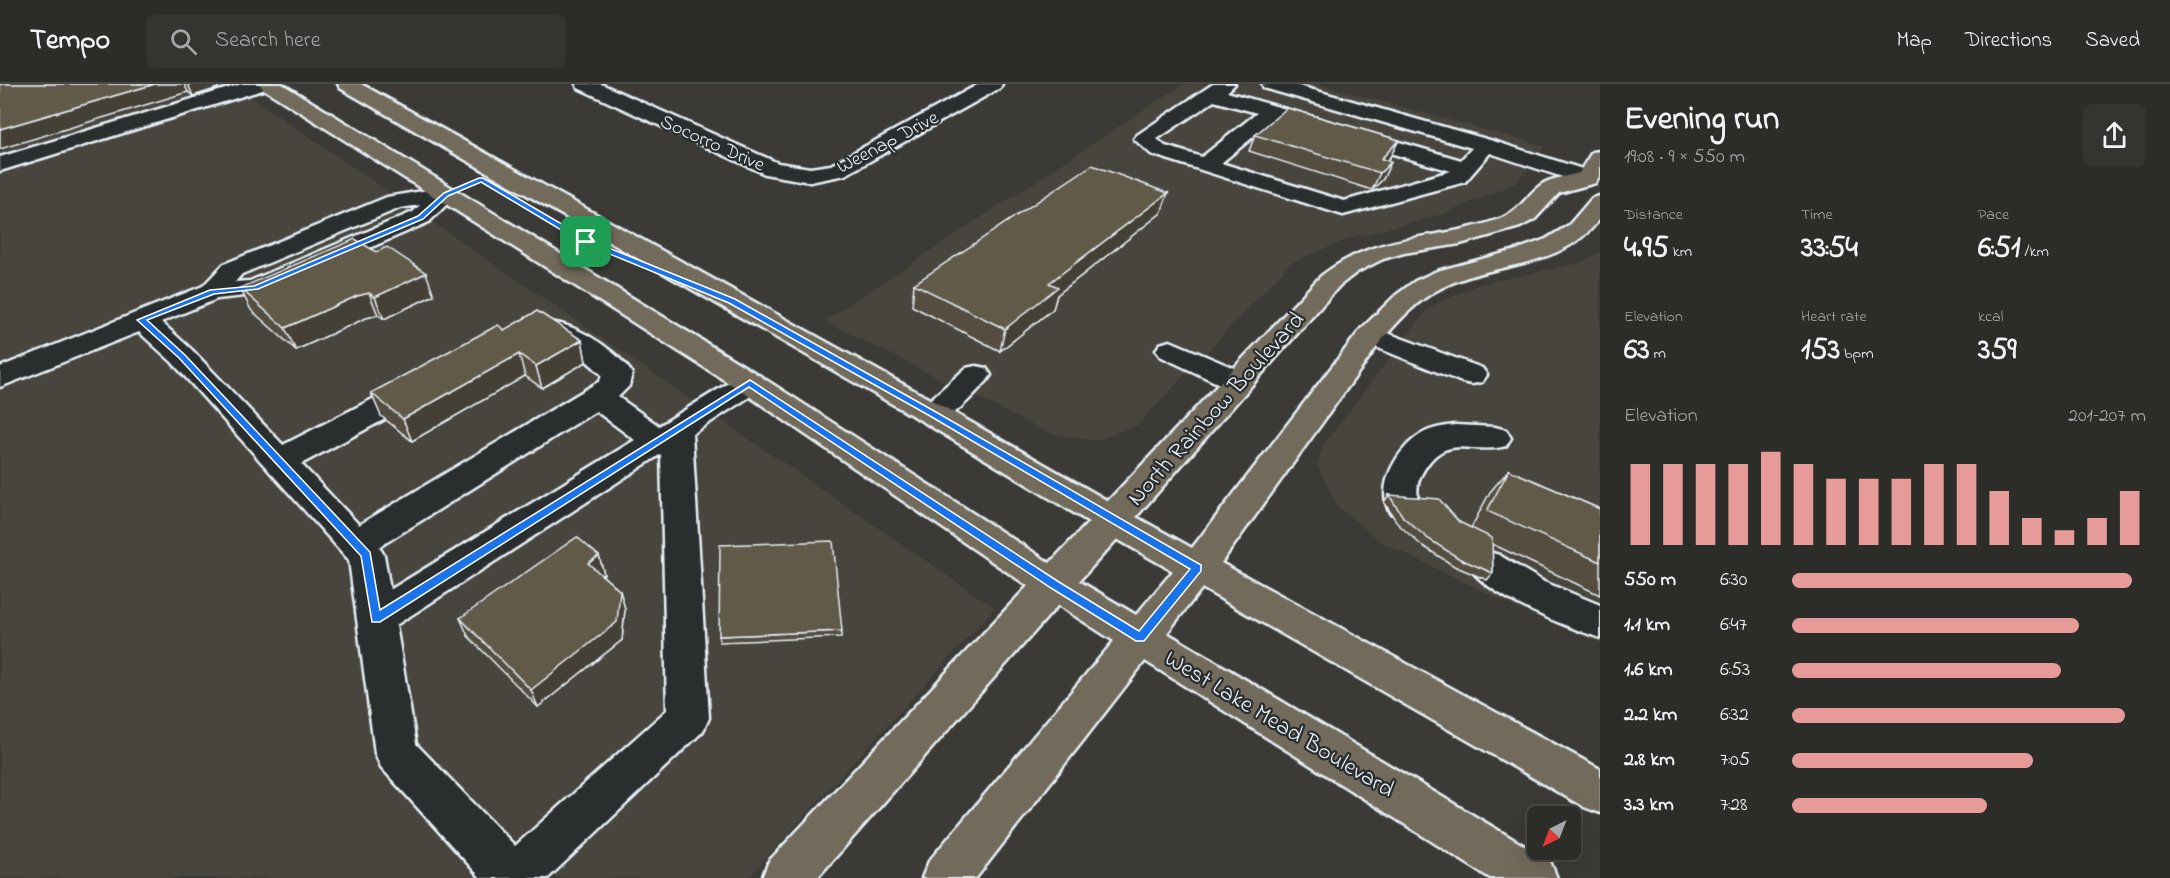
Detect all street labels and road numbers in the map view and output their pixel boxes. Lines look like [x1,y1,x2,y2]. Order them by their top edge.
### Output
street label: Weenap Drive [832,104,944,182]
street label: Socorro Drive [655,108,769,180]
street label: North Rainbow Boulevard [1120,304,1314,515]
street label: West Lake Mead Boulevard [1157,642,1401,808]

